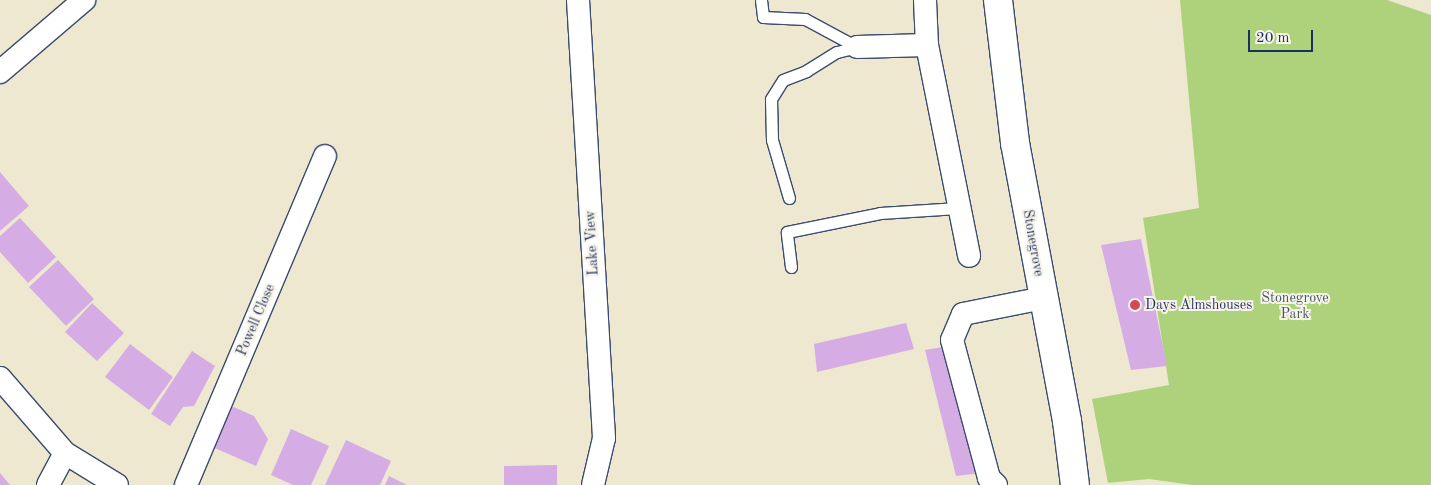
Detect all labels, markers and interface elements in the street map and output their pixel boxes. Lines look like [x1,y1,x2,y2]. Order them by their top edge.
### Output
scale bar [1251,20,1316,52]
text: 20 m [1256,31,1290,46]
street label: Stonegrove [1019,208,1047,278]
street label: Lake View [582,210,602,276]
street label: Powell Close [233,282,279,358]
park label: Stonegrove Park [1261,290,1329,322]
place label: Days Almshouses [1145,297,1252,313]
marker: Days Almshouses [1129,299,1141,311]

